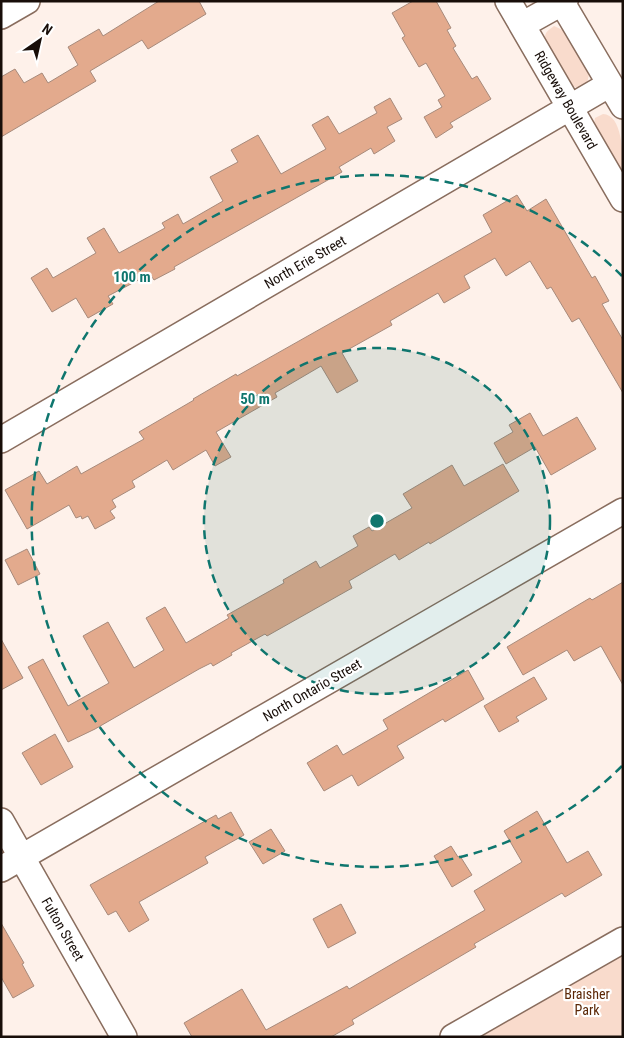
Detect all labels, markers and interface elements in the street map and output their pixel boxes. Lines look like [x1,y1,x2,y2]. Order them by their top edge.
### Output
north arrow [15,15,65,65]
text: N [39,20,55,38]
street label: Ridgeway Boulevard [531,48,601,152]
street label: North Erie Street [261,232,349,292]
text: 100 m [113,268,151,286]
text: 50 m [240,390,270,408]
centre of rings [368,512,386,530]
street label: North Ontario Street [260,655,364,725]
street label: Fulton Street [38,895,88,963]
park label: Braisher Park [564,986,610,1018]

